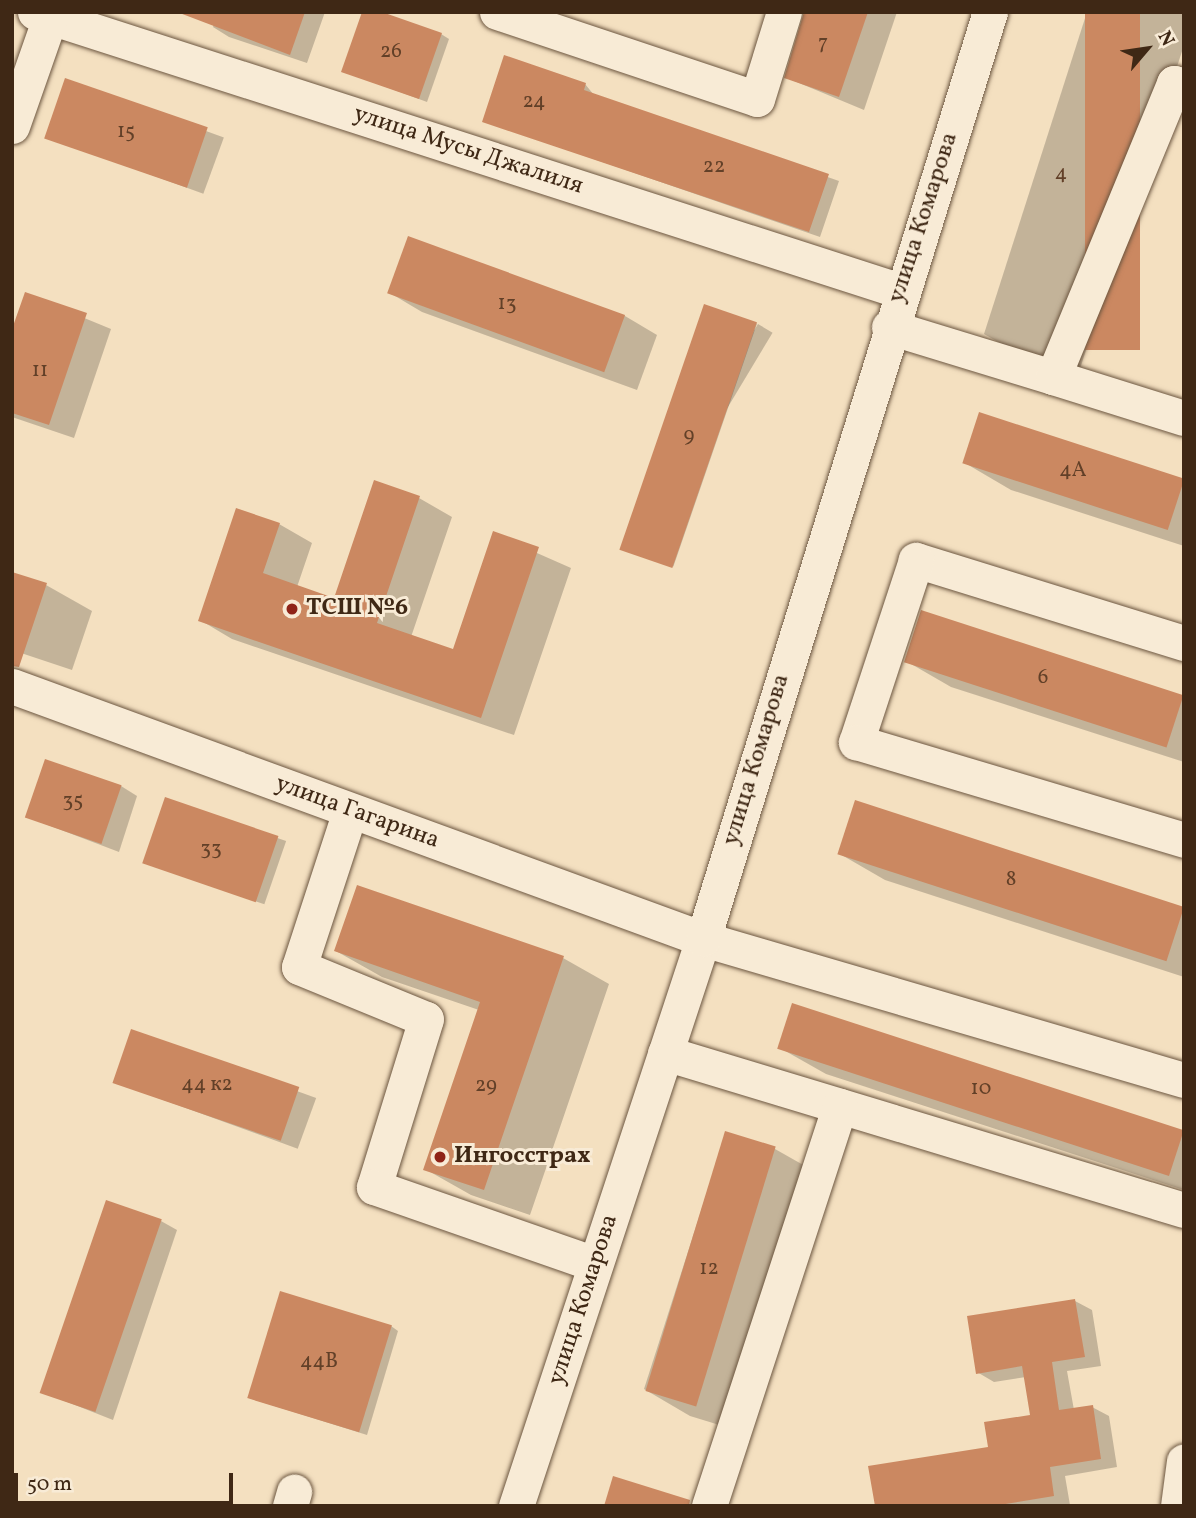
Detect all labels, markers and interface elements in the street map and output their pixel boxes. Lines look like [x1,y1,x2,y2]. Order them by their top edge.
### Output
north arrow [1112,14,1182,84]
text: N [1151,26,1180,51]
house number: 7 [818,31,828,57]
house number: 26 [380,39,402,65]
house number: 24 [522,89,546,115]
street label: улица Мусы Джалиля [350,100,586,202]
house number: 15 [117,119,135,145]
street label: улица Комарова [883,129,965,307]
house number: 22 [703,154,725,180]
house number: 4 [1055,161,1067,187]
house number: 13 [498,291,516,317]
house number: 11 [32,358,48,384]
house number: 9 [684,423,694,449]
house number: 4А [1059,458,1087,484]
place label: ТСШ №6 [306,595,408,623]
marker: ТСШ №6 [284,601,300,617]
house number: 6 [1038,665,1048,691]
street label: улица Комарова [717,671,797,849]
street label: улица Гагарина [271,770,443,856]
house number: 35 [63,788,83,814]
house number: 33 [200,836,222,862]
house number: 8 [1006,867,1016,893]
house number: 44 к2 [181,1072,233,1098]
house number: 29 [475,1073,497,1099]
house number: 10 [971,1076,991,1102]
place label: Ингосстрах [454,1143,591,1171]
marker: Ингосстрах [432,1149,448,1165]
street label: улица Комарова [543,1211,625,1389]
house number: 12 [699,1256,719,1282]
house number: 44В [300,1349,338,1375]
scale bar [18,1458,236,1502]
text: 50 m [27,1470,72,1499]

